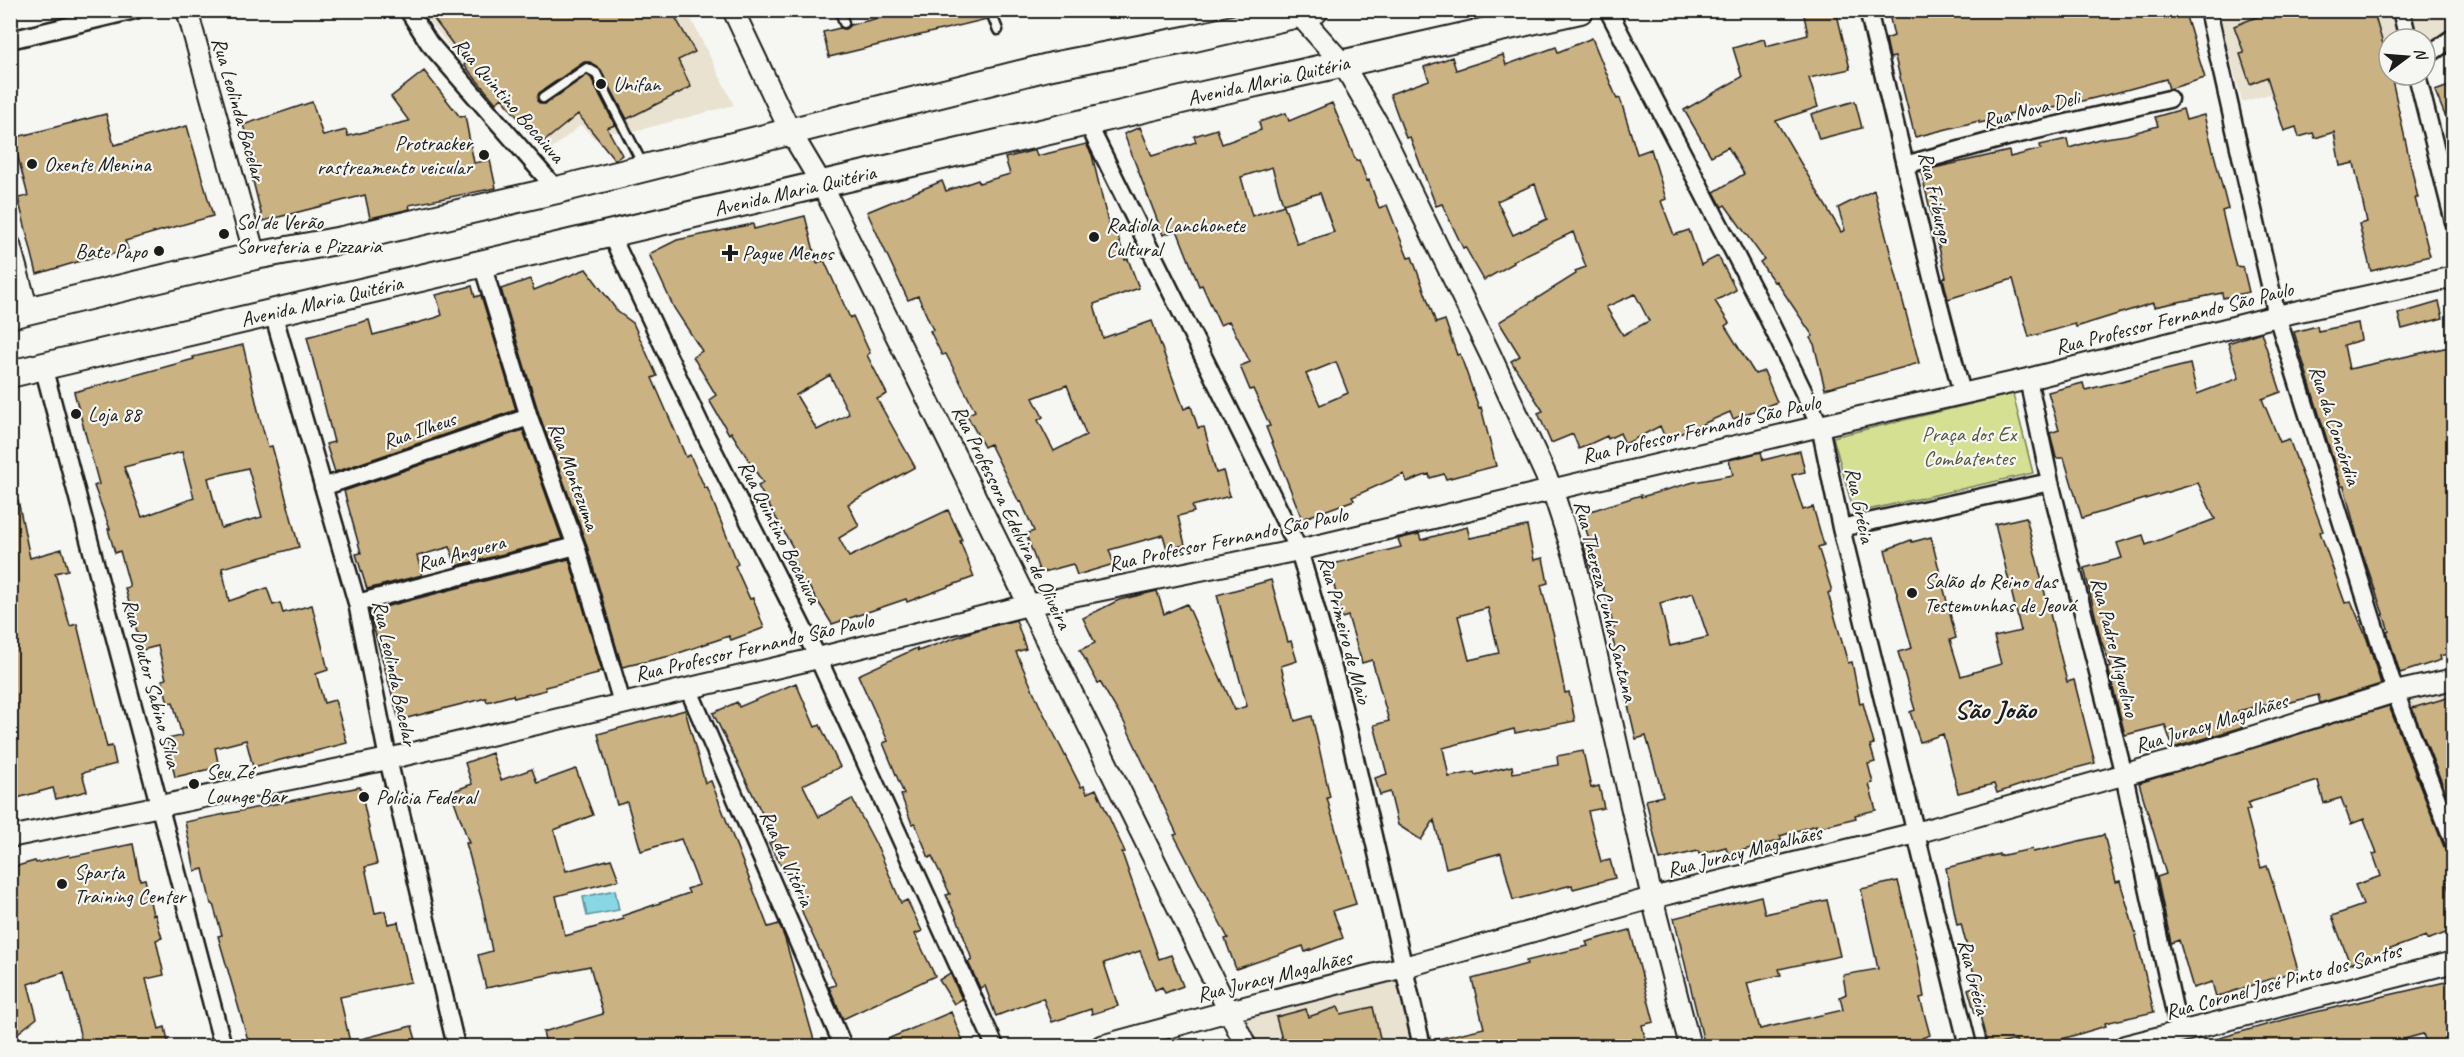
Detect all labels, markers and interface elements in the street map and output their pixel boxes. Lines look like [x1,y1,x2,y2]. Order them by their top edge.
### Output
north arrow [2377,27,2437,87]
street label: Rua Quintino Bocaiuva [448,32,571,169]
street label: Rua Leolinda Bacelar [206,34,272,185]
text: N [2409,46,2432,64]
street label: Avenida Maria Quitéria [1185,49,1353,111]
place label: Unifan [613,71,662,97]
marker: Unifan [594,77,608,91]
street label: Rua Nova Deli [1980,84,2085,134]
place label: Protracker rastreamento veicular [317,130,473,180]
marker: Protracker rastreamento veicular [477,148,491,162]
street label: Rua Friburgo [1913,149,1960,247]
place label: Oxente Menina [44,151,152,177]
marker: Oxente Menina [25,157,39,171]
street label: Avenida Maria Quitéria [712,159,880,222]
place label: Sol de Verão Sorveteria e Pizzaria [236,209,384,259]
place label: Radiola Lanchonete Cultural [1106,212,1246,262]
marker: Sol de Verão Sorveteria e Pizzaria [217,227,231,241]
marker: Radiola Lanchonete Cultural [1087,230,1101,244]
place label: Bate Papo [75,238,149,264]
place label: Pague Menos [742,240,835,266]
marker: Bate Papo [152,244,166,258]
marker: Pague Menos [723,246,737,260]
street label: Avenida Maria Quitéria [238,269,406,333]
street label: Rua Professor Fernando São Paulo [2052,275,2297,360]
street label: Rua da Concórdia [2303,362,2367,490]
street label: Rua Professor Fernando São Paulo [1579,389,1824,469]
place label: Loja 88 [88,401,143,427]
street label: Rua Professora Edelvira de Oliveira [946,401,1078,635]
street label: Rua Ilheus [379,405,461,455]
marker: Loja 88 [69,407,83,421]
street label: Rua Montezuma [543,419,606,536]
park label: Praça dos Ex Combatentes [1922,421,2018,471]
street label: Rua Quintino Bocaiuva [733,456,828,609]
street label: Rua Grécia [1839,465,1881,547]
street label: Rua Thereza Cunha Santana [1568,498,1644,706]
street label: Rua Professor Fernando São Paulo [1106,501,1352,577]
street label: Rua Anguera [414,528,509,577]
street label: Rua Primeiro de Maio [1313,553,1378,708]
place label: Salão do Reino das Testemunhas de Jeová [1924,568,2078,618]
street label: Rua Padre Miguelino [2085,575,2145,721]
marker: Salão do Reino das Testemunhas de Jeová [1905,586,1919,600]
street label: Rua Doutor Sabino Silva [117,596,188,772]
street label: Rua Leolinda Bacelar [367,598,423,750]
street label: Rua Professor Fernando São Paulo [632,607,877,687]
street label: Rua Juracy Magalhães [2132,687,2292,759]
district label: São João [1954,692,2038,726]
place label: Seu Zé Lounge Bar [206,759,288,809]
marker: Seu Zé Lounge Bar [187,777,201,791]
place label: Polícia Federal [376,784,479,810]
marker: Polícia Federal [357,790,371,804]
street label: Rua da Vitória [754,806,820,912]
street label: Rua Juracy Magalhães [1664,819,1826,883]
place label: Sparta Training Center [74,859,188,909]
marker: Sparta Training Center [55,877,69,891]
street label: Rua Grécia [1952,937,1996,1019]
street label: Rua Coronel José Pinto dos Santos [2162,937,2406,1025]
street label: Rua Juracy Magalhães [1194,944,1356,1008]

